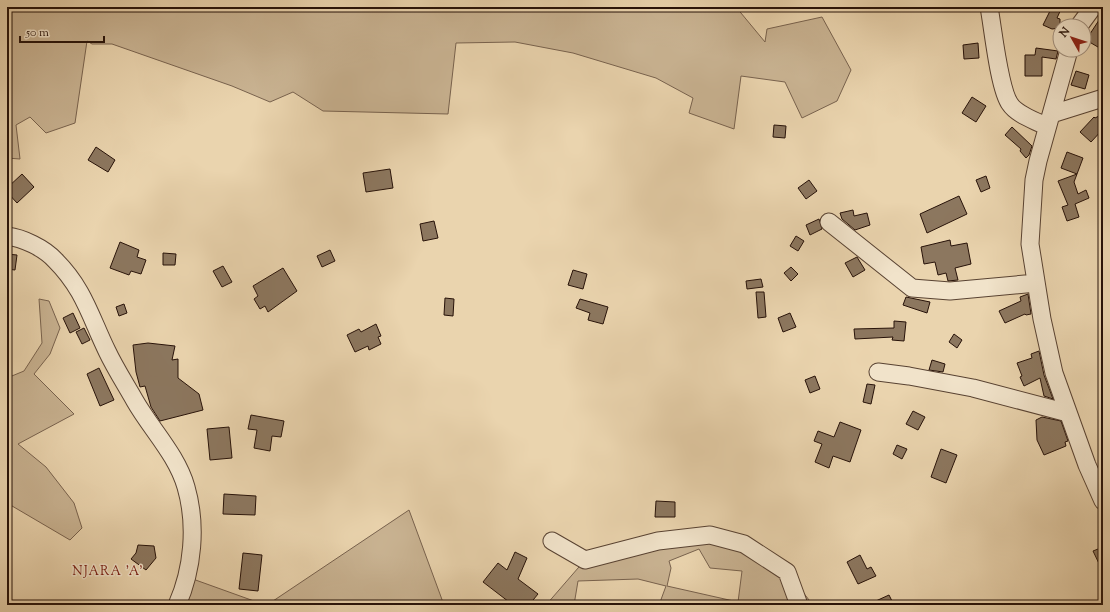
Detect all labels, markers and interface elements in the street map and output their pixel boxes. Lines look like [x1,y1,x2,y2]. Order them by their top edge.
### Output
scale bar [20,18,104,44]
north arrow [1052,18,1092,58]
text: 50 m [25,24,49,42]
text: N [1055,24,1074,42]
district label: NJARA 'A' [72,563,144,581]

